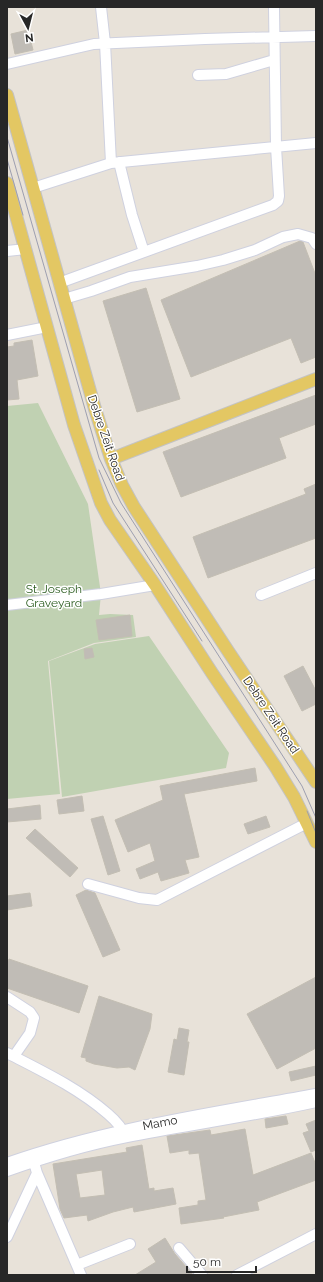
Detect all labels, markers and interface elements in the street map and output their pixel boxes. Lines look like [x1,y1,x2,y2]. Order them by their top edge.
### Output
north arrow [8,8,48,48]
text: N [24,30,34,44]
street label: Debre Zeit Road [85,393,127,483]
park label: St. Joseph Graveyard [26,582,82,610]
street label: Debre Zeit Road [240,674,302,756]
street label: Mamo [141,1113,179,1133]
scale bar [187,1248,256,1274]
text: 50 m [193,1255,221,1269]

